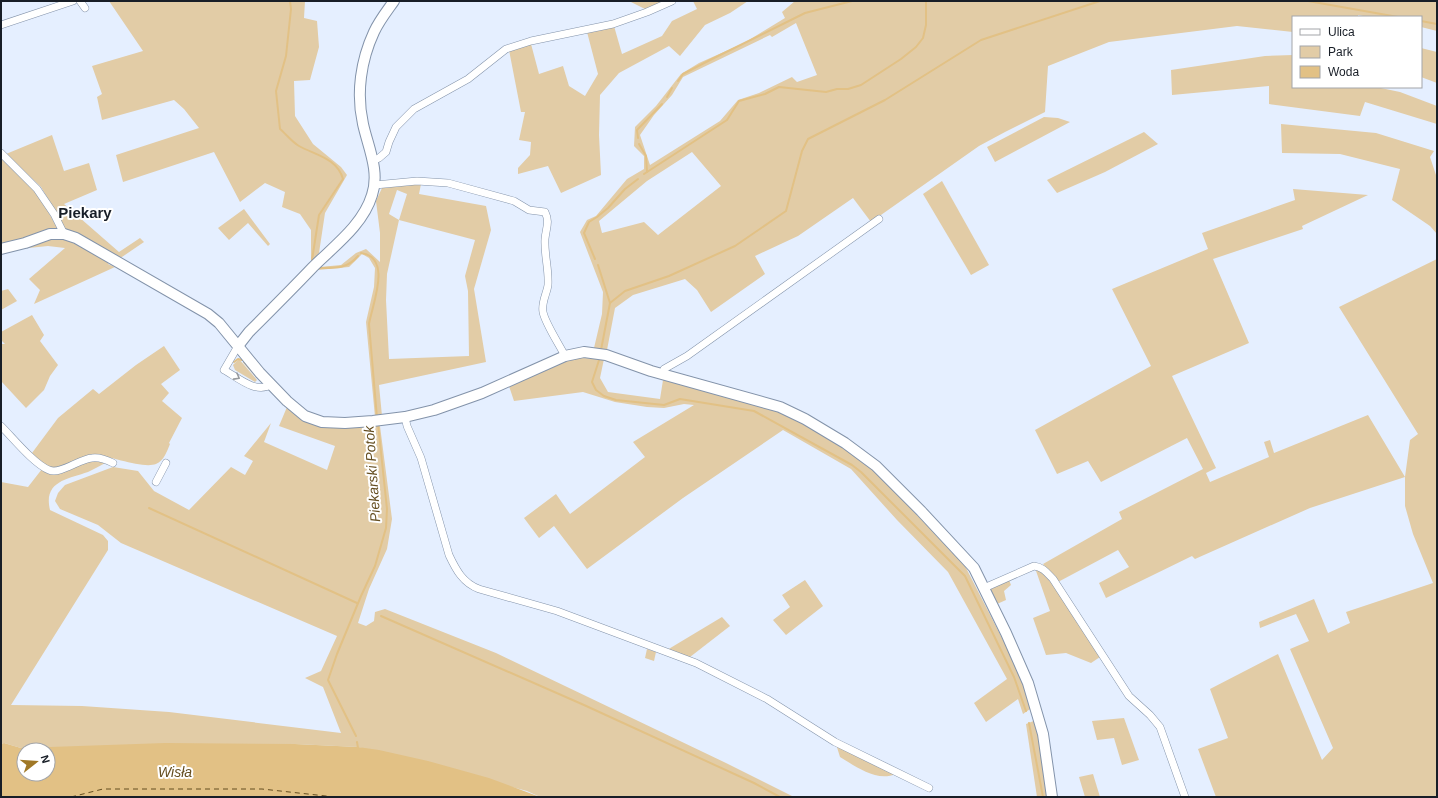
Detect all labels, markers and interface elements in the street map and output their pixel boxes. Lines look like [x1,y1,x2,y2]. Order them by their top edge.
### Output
legend [1292,16,1422,88]
text: Ulica [1328,25,1355,39]
text: Park [1328,45,1354,59]
text: Woda [1328,65,1359,79]
district label: Piekary [58,204,112,221]
one-way arrow [233,372,240,380]
water label: Piekarski Potok [361,424,383,523]
north arrow [16,742,56,782]
text: N [39,754,52,765]
water label: Wisła [158,764,192,780]

